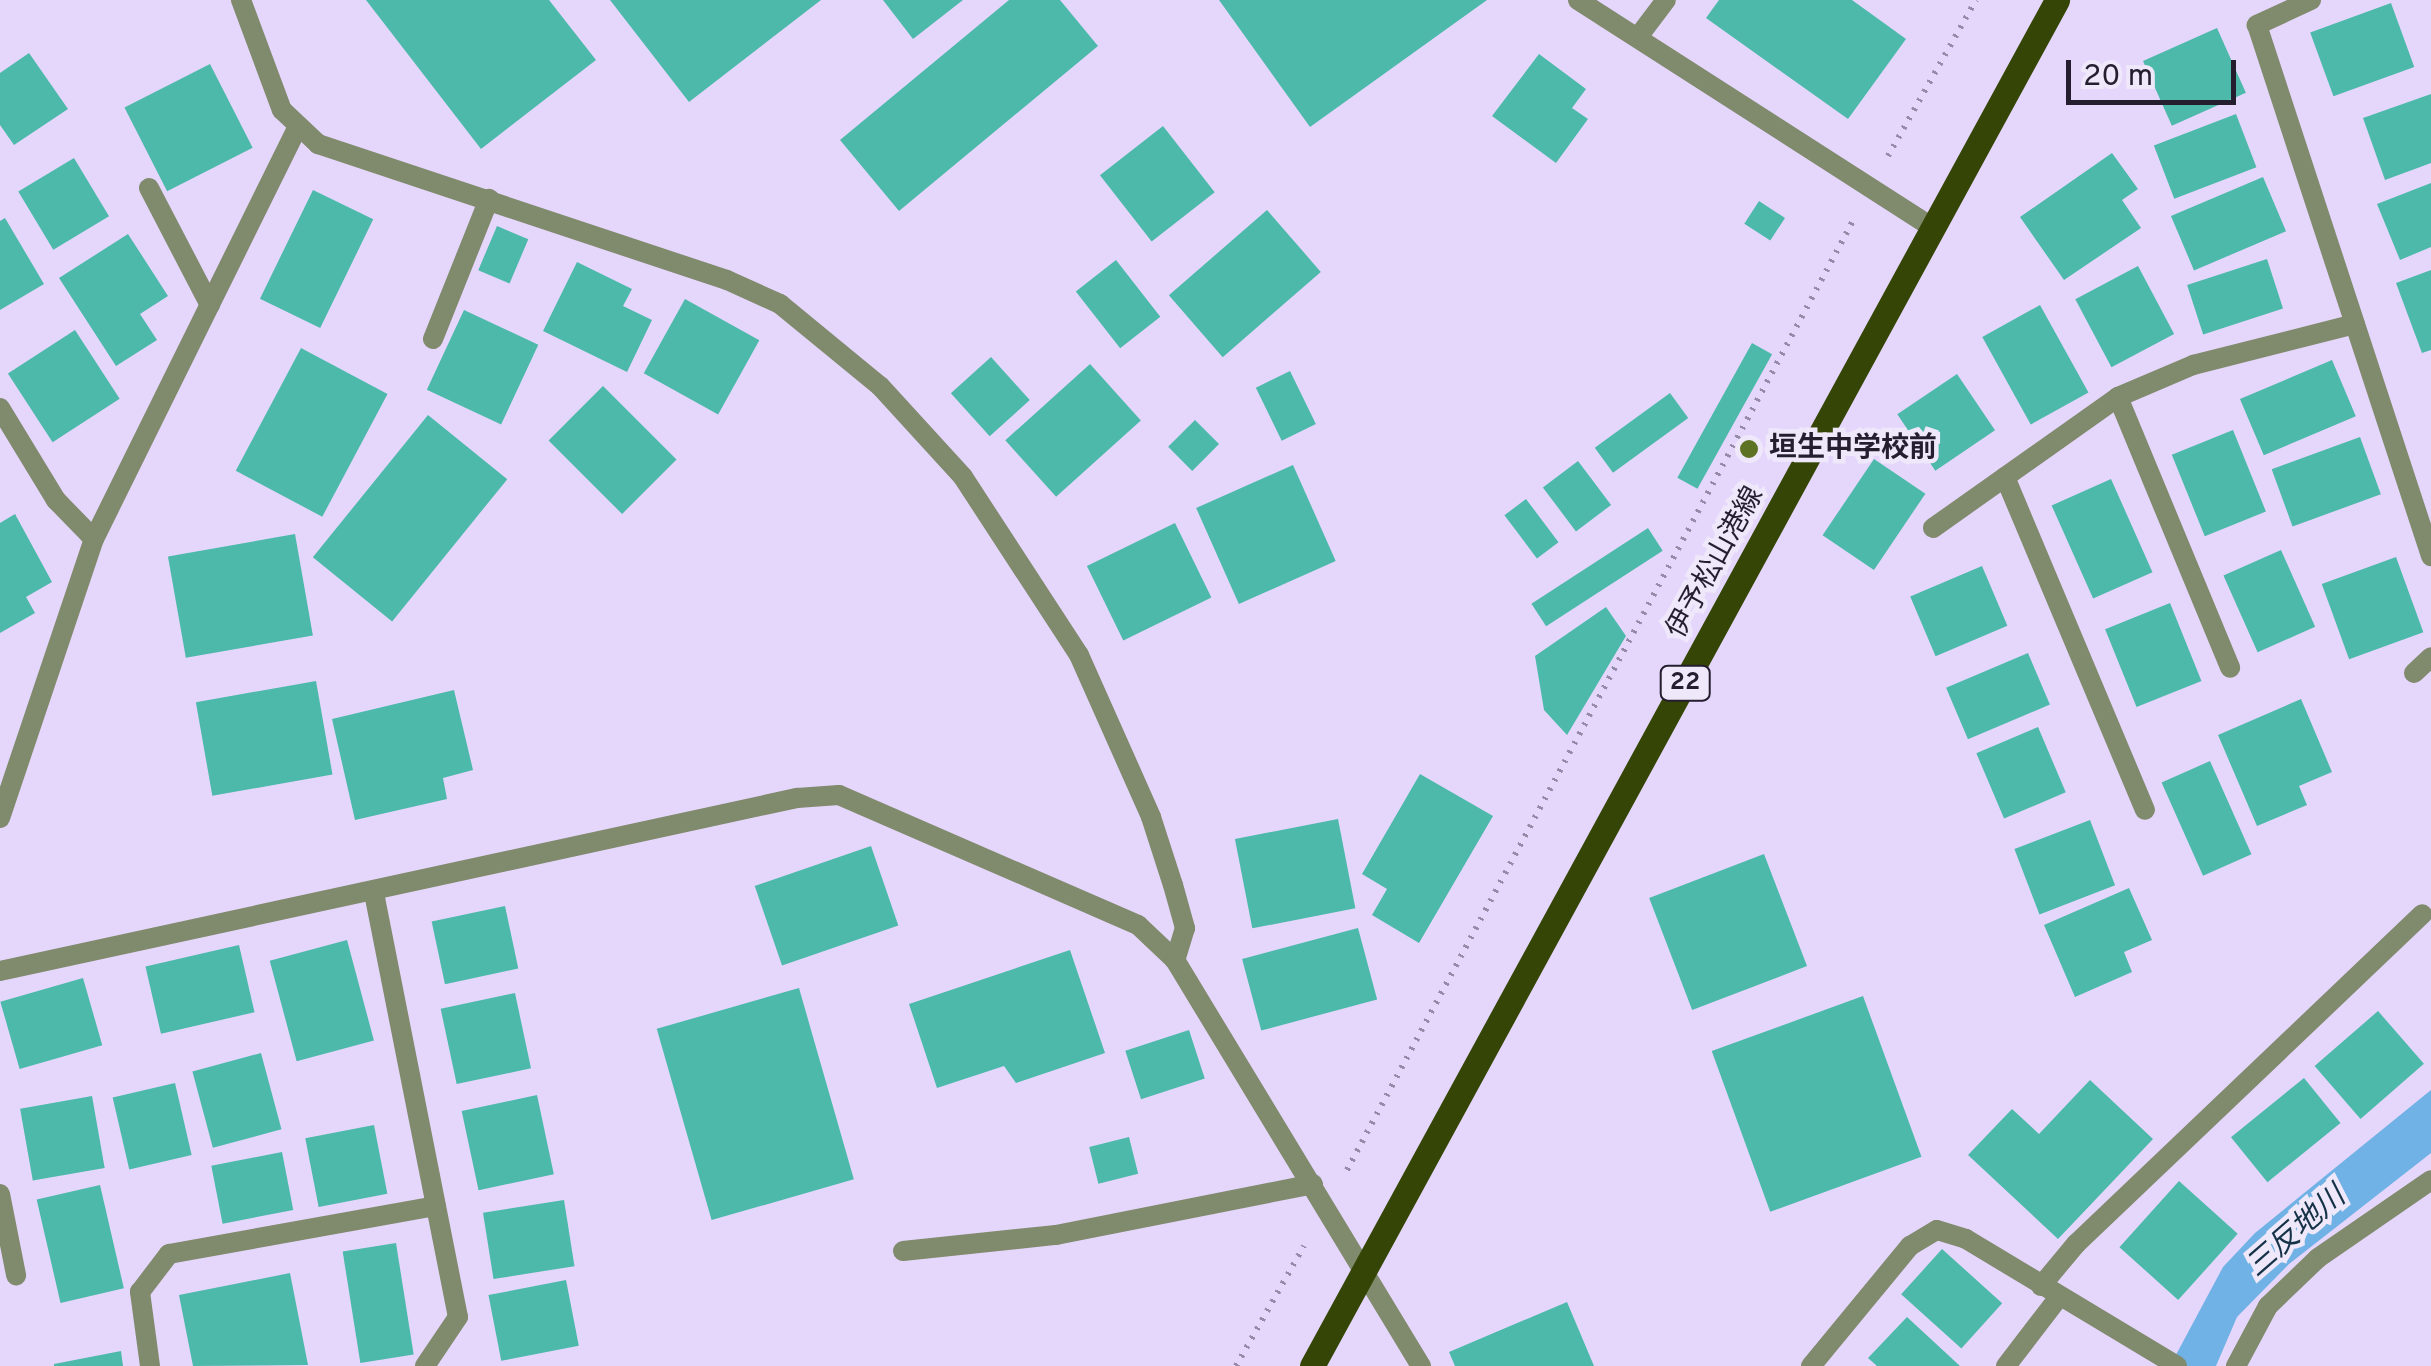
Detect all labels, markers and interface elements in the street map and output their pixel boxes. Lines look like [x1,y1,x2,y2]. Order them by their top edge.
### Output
scale bar [2071,40,2241,102]
text: 20 m [2083,59,2153,96]
place label: 垣生中学校前 [1769,432,1937,466]
marker: 垣生中学校前 [1738,438,1760,460]
street label: 伊予松山港線 [1661,481,1771,645]
road number: 22 [1658,663,1712,703]
water label: 三反地川 [2240,1180,2354,1286]

